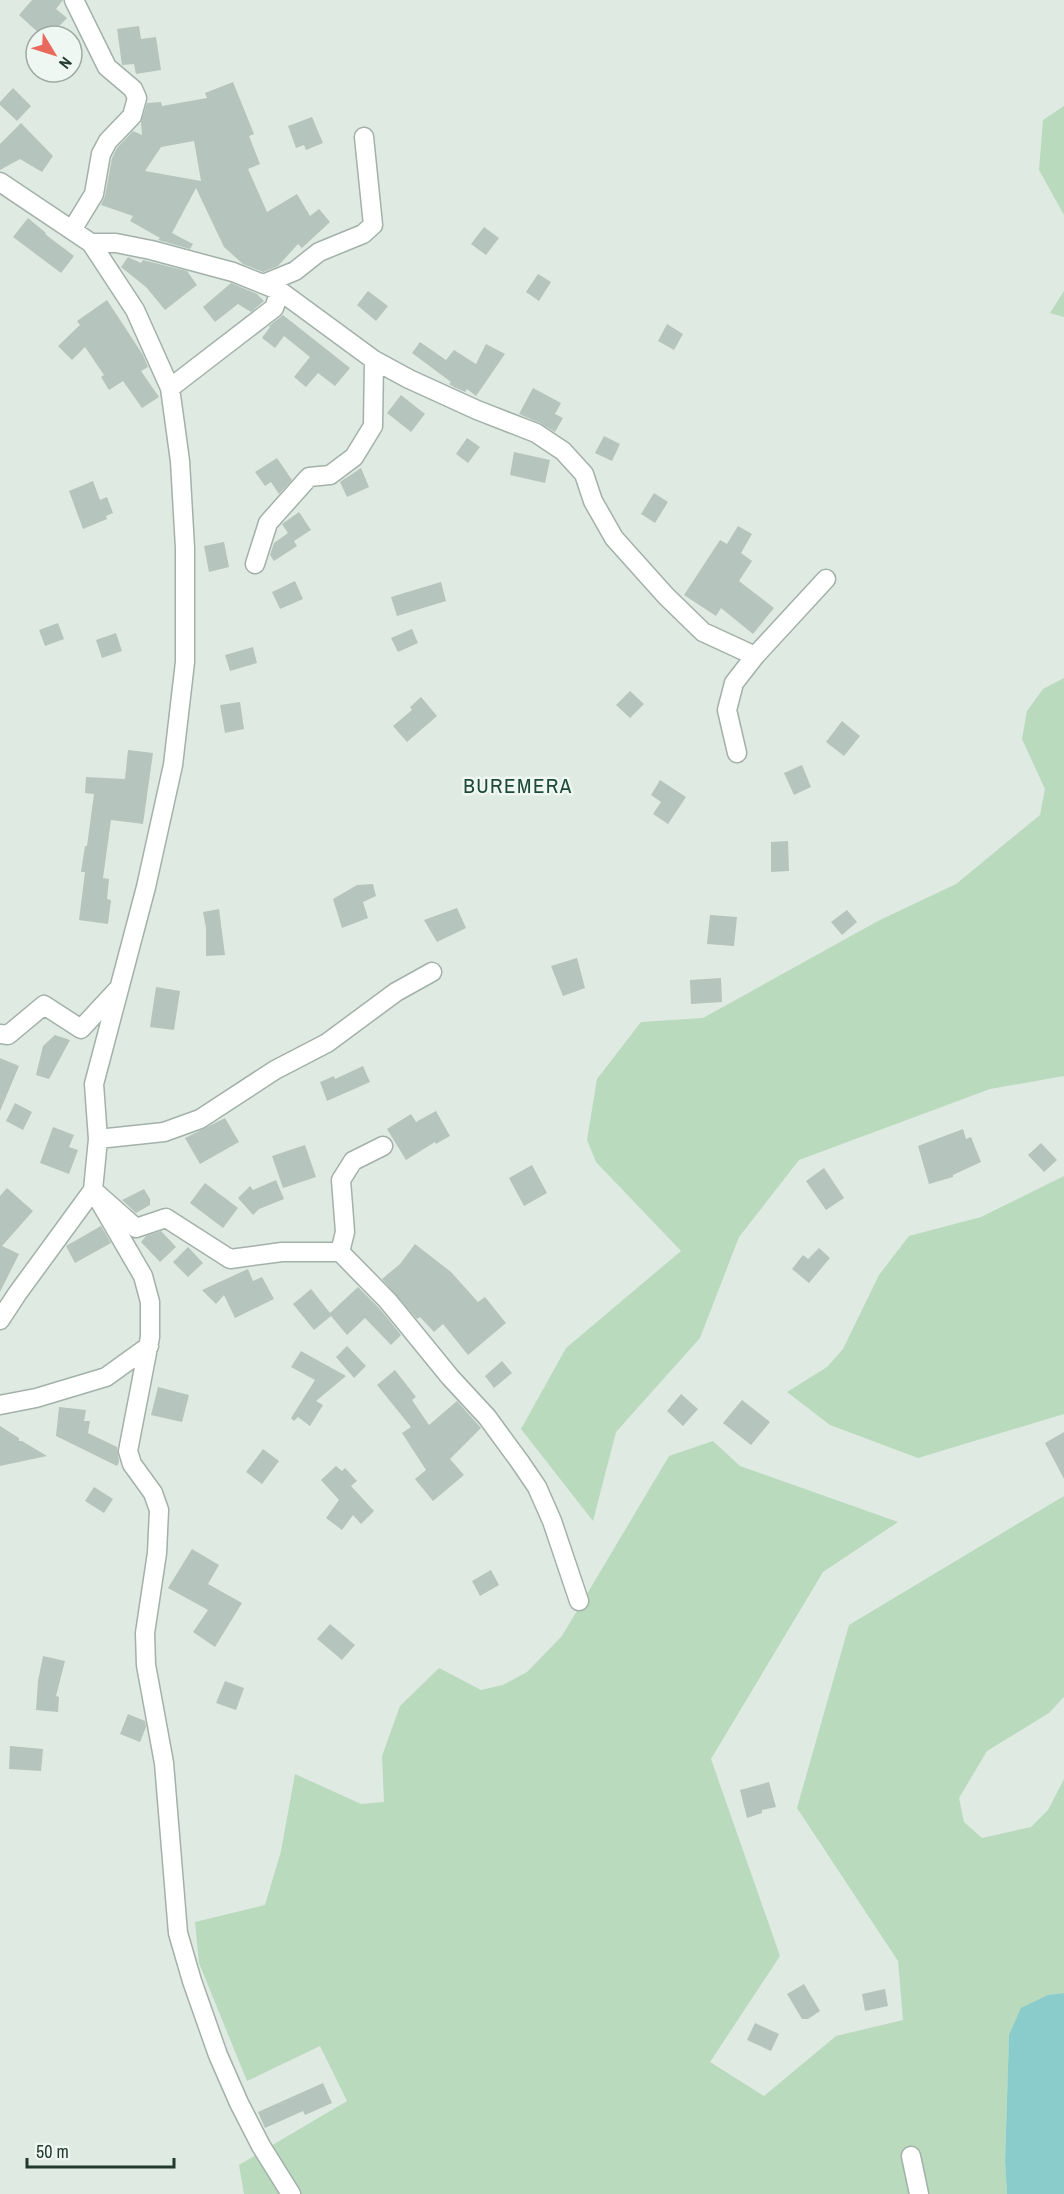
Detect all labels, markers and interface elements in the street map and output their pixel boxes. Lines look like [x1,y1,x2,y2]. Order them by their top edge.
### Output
north arrow [24,24,84,84]
text: N [54,53,77,74]
district label: BUREMERA [463,771,573,800]
scale bar [27,2131,174,2169]
text: 50 m [36,2139,69,2164]

